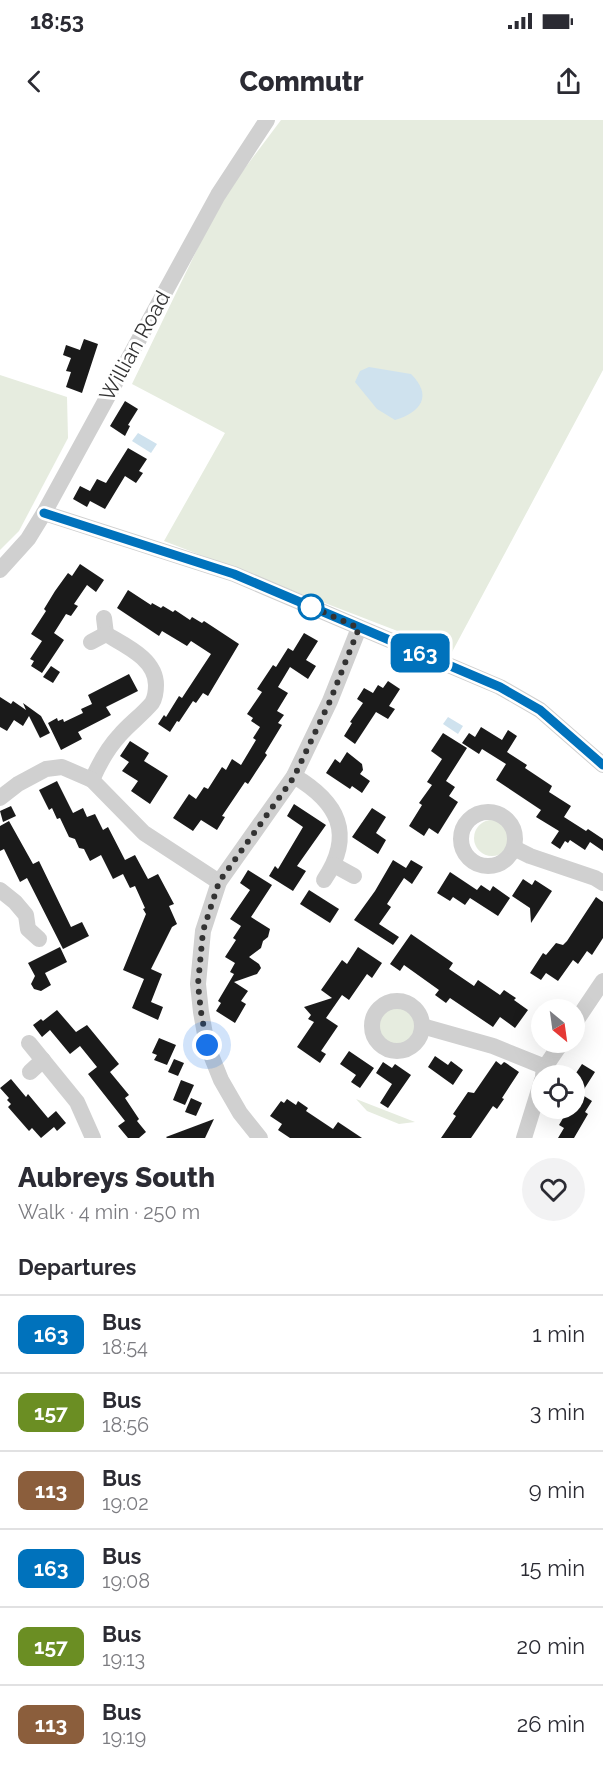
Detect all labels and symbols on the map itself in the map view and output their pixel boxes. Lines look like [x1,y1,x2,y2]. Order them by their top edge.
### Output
street label: Willian Road [94,286,175,405]
unlabelled marker [298,594,324,620]
line badge: 163 [386,634,454,672]
north arrow [531,999,585,1053]
your location [192,1030,222,1060]

